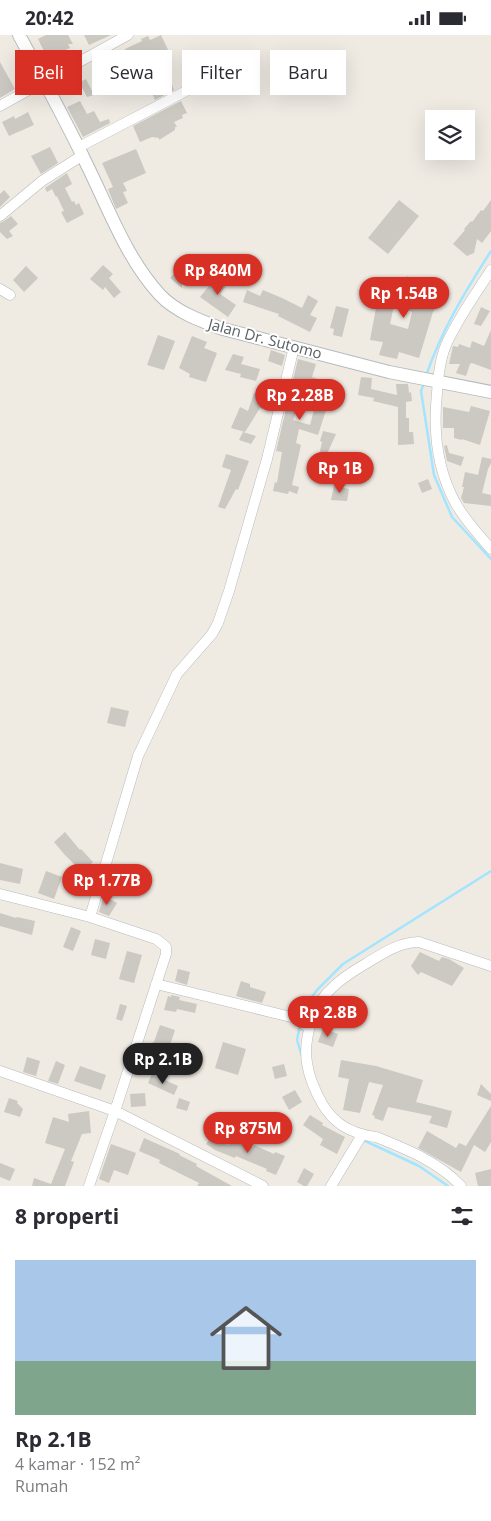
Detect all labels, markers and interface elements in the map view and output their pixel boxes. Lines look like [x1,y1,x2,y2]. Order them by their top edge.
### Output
text: 20:42 [25,5,74,31]
chip: Beli [15,50,82,95]
chip: Sewa [92,50,172,95]
chip: Filter [182,50,260,95]
chip: Baru [270,50,346,95]
map controls [425,110,475,160]
button: layers [425,110,475,160]
pin: Rp 840M [172,253,264,296]
text: Rp 840M [184,259,252,281]
pin: Rp 1.54B [352,277,456,319]
text: Rp 1.54B [370,282,438,304]
street label: Jalan Dr. Sutomo [204,313,324,363]
pin: Rp 2.28B [248,379,352,421]
text: Rp 2.28B [266,384,334,406]
pin: Rp 1B [305,451,375,494]
text: Rp 1B [318,457,362,479]
pin: Rp 1.77B [55,863,159,906]
text: Rp 1.77B [73,869,141,891]
pin: Rp 2.8B [282,995,374,1038]
text: Rp 2.8B [299,1001,357,1023]
pin: Rp 2.1B [117,1043,209,1085]
text: Rp 2.1B [134,1048,192,1070]
pin: Rp 875M [202,1111,294,1154]
text: Rp 875M [214,1117,282,1139]
text: 8 properti [15,1202,119,1230]
icon: filters [448,1202,476,1230]
icon: home [201,1293,291,1383]
text: Rp 2.1B [15,1425,92,1453]
text: 4 kamar · 152 m² [15,1453,140,1475]
text: Rumah [15,1475,68,1497]

